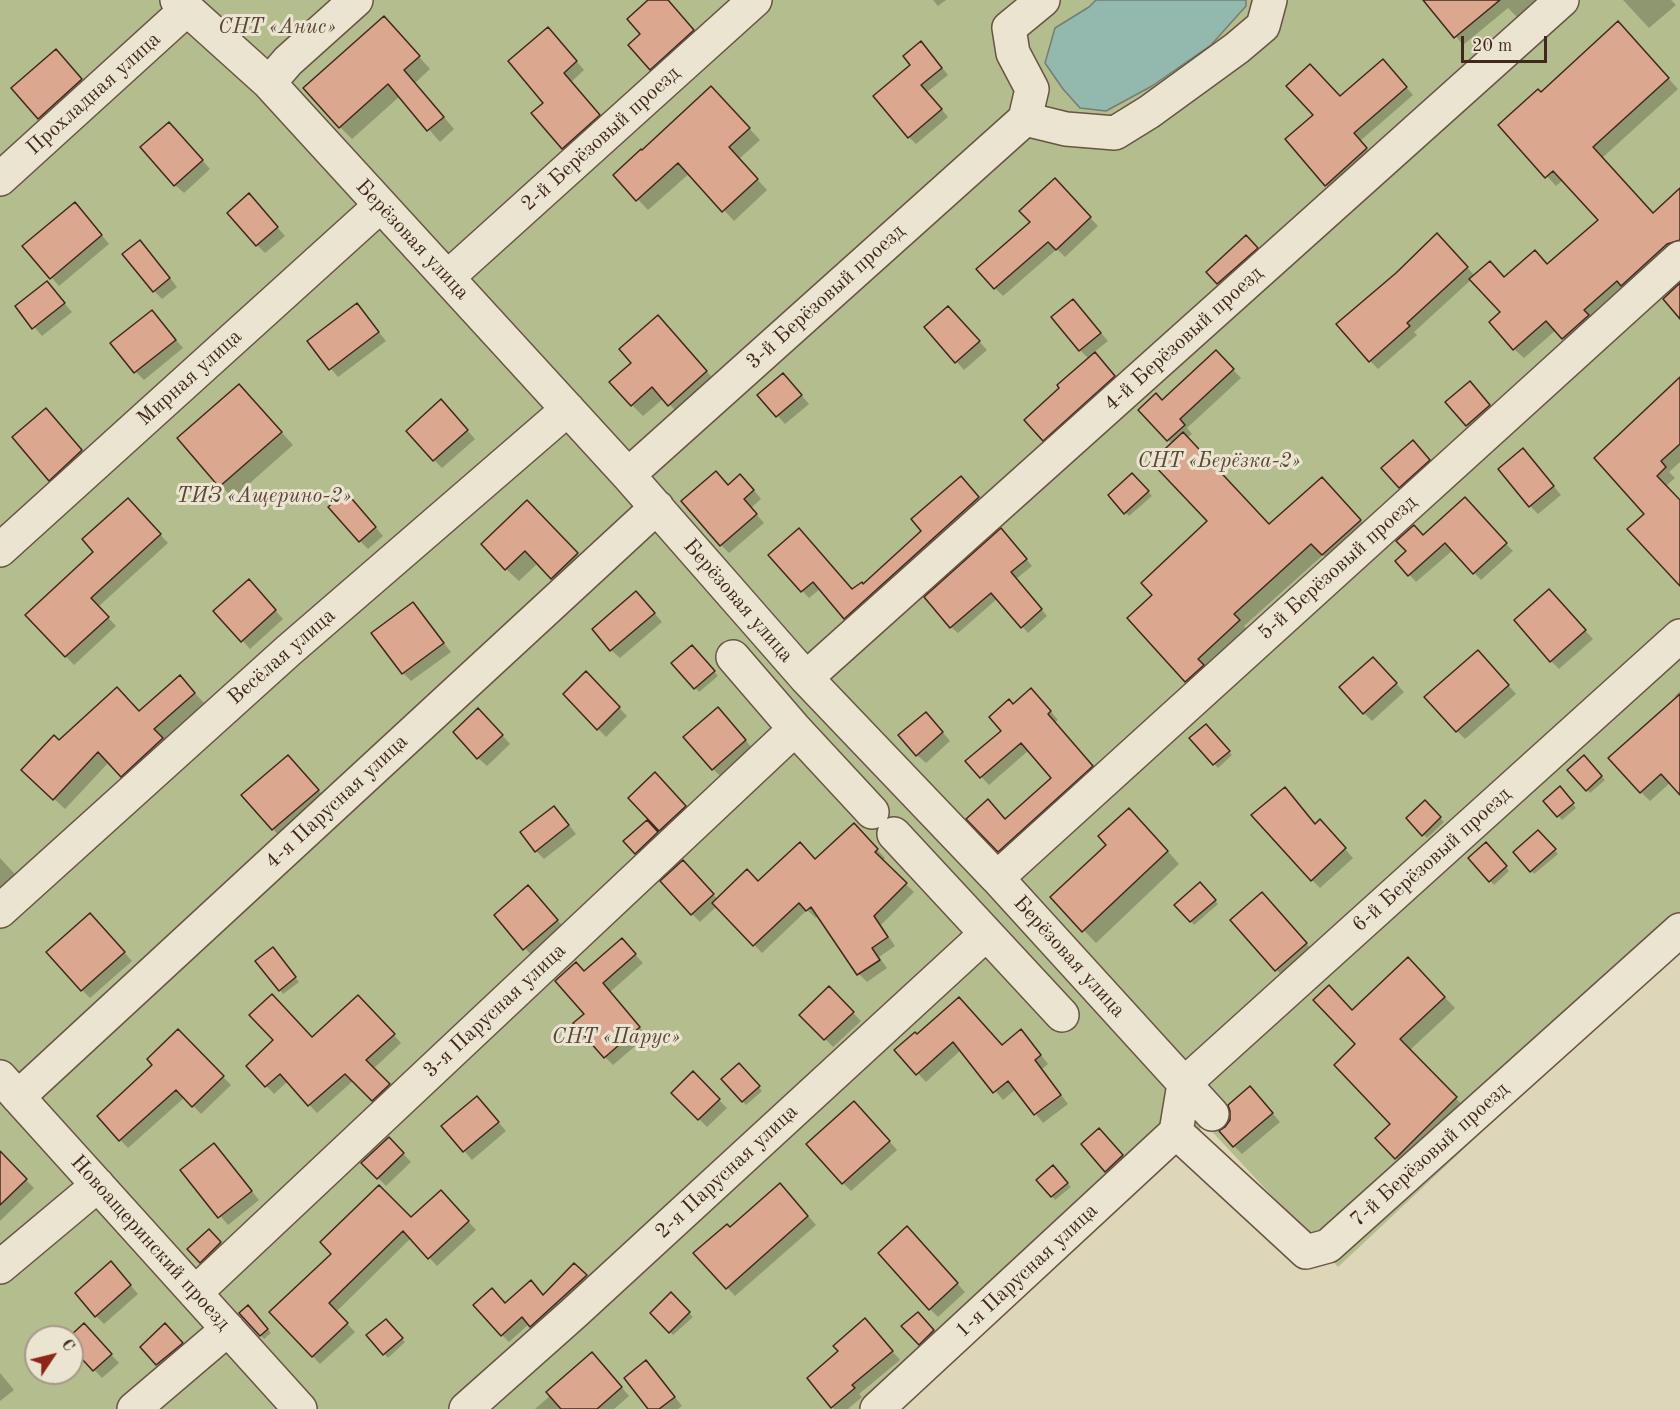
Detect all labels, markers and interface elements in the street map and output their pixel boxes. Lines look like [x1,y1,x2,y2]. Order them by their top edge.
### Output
park label: СНТ «Анис» [218,14,336,40]
scale bar [1464,24,1550,62]
street label: Прохладная улица [22,27,166,161]
text: 20 m [1472,37,1512,55]
street label: 2-й Берёзовый проезд [517,61,685,217]
street label: Берёзовая улица [350,175,474,305]
street label: 3-й Берёзовый проезд [742,219,910,375]
street label: 4-й Берёзовый проезд [1100,261,1268,417]
street label: Мирная улица [132,324,248,432]
park label: СНТ «Берёзка-2» [1137,448,1301,474]
park label: ТИЗ «Ащерино-2» [177,483,351,509]
street label: 5-й Берёзовый проезд [1254,490,1422,646]
street label: Берёзовая улица [677,534,799,668]
street label: Весёлая улица [223,603,341,711]
street label: 4-я Парусная улица [260,729,414,875]
street label: 6-й Берёзовый проезд [1348,782,1516,938]
street label: Берёзовая улица [1008,891,1130,1023]
street label: 3-я Парусная улица [418,938,572,1084]
park label: СНТ «Парус» [552,1024,680,1050]
street label: 7-й Берёзовый проезд [1346,1077,1514,1233]
street label: 2-я Парусная улица [650,1099,804,1245]
street label: Новоащеринский проезд [65,1150,235,1336]
street label: 1-я Парусная улица [950,1198,1104,1344]
north arrow [24,1325,84,1385]
text: С [58,1337,77,1355]

